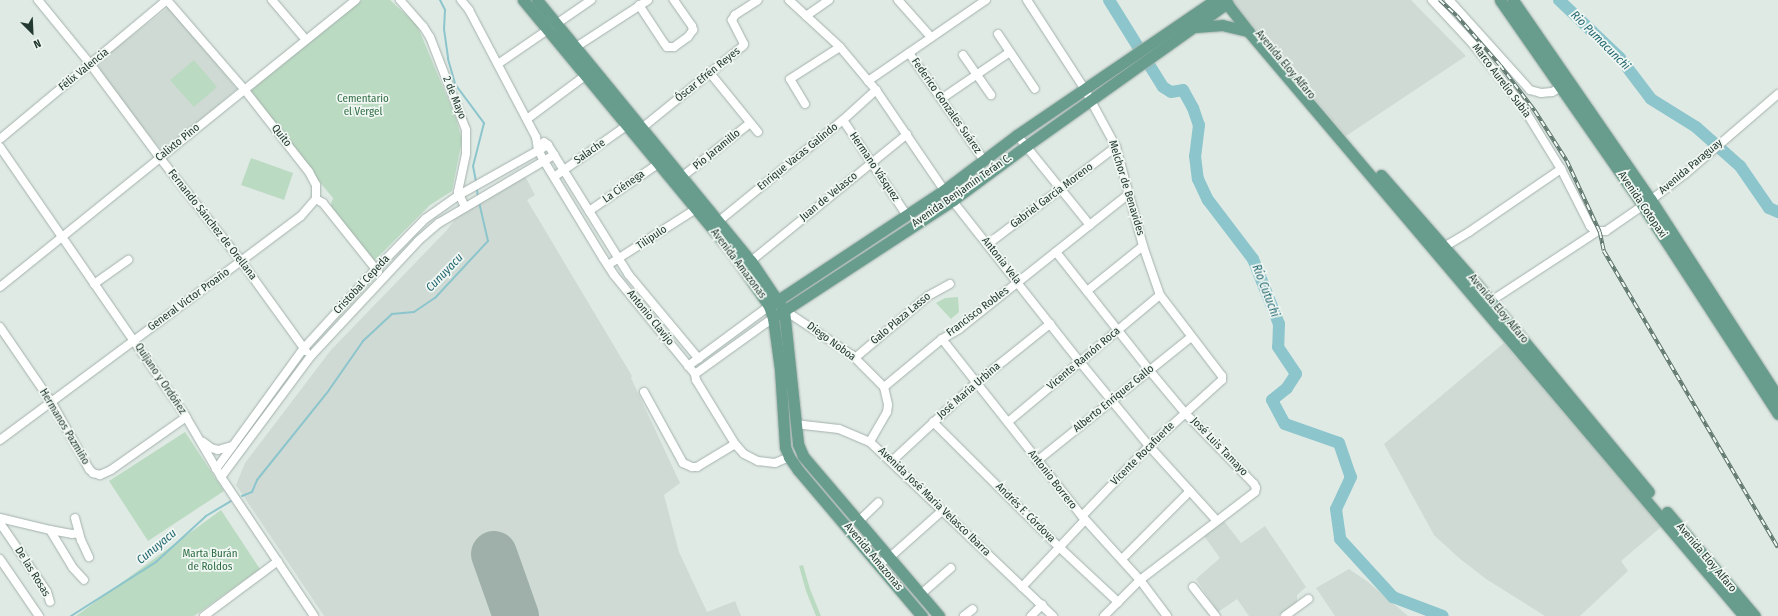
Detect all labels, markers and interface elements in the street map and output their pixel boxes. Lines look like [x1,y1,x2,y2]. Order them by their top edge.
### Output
water label: Rio Pumacunchi [1567,8,1633,74]
north arrow [12,12,52,52]
street label: Avenida Eloy Alfaro [1252,28,1318,102]
text: N [31,36,43,51]
street label: Marco Aurelio Subia [1469,41,1533,121]
street label: Óscar Efrén Reyes [673,45,743,105]
street label: Félix Valencia [56,46,112,94]
street label: Federico Gonzales Suárez [908,56,984,156]
street label: 2 de Mayo [439,75,469,121]
park label: Cementario el Vergel [337,93,389,119]
street label: Calixto Pino [153,121,203,165]
street label: Enrique Vacas Galindo [755,121,841,193]
street label: Quito [268,122,294,150]
street label: Pío Jaramillo [691,127,743,173]
street label: Hermano Vásquez [846,130,902,204]
street label: Salache [572,137,608,167]
street label: Avenida Paraguay [1657,137,1725,197]
street label: Melchor de Benavides [1105,139,1147,237]
street label: Avenida Benjamín Terán C. [910,152,1014,230]
street label: Gabriel García Moreno [1008,161,1096,231]
street label: Fernando Sánchez de Orellana [165,167,259,283]
street label: La Ciénega [600,168,648,206]
street label: Avenida Cotopaxi [1615,169,1669,241]
street label: Juan de Velasco [798,170,860,224]
street label: Tilipulo [634,223,670,253]
street label: Avenida Amazonas [707,226,769,302]
street label: Antonia Vela [978,235,1024,287]
water label: Cunuyacu [423,251,467,295]
street label: Cristobal Cepeda [331,253,393,317]
water label: Río Cutuchi [1248,263,1282,319]
street label: General Victor Proaño [146,266,232,334]
street label: Avenida Eloy Alfaro [1465,272,1531,346]
street label: Francisco Robles [944,284,1012,340]
street label: Antonio Clavijo [624,288,676,348]
street label: Galo Plaza Lasso [868,290,934,348]
street label: Diego Noboa [804,320,858,364]
street label: Vicente Ramón Roca [1045,325,1123,393]
street label: Quijano y Ordóñez [131,341,189,417]
street label: José María Urbina [935,360,1003,422]
street label: Alberto Enríquez Gallo [1071,362,1157,436]
street label: Hermanos Pazmiño [36,387,92,467]
street label: José Luis Tamayo [1188,415,1250,479]
street label: Vicente Rocafuerte [1108,419,1178,489]
street label: Avenida José Maria Velasco Ibarra [875,445,993,559]
street label: Antonio Borrero [1025,448,1079,512]
street label: Andrés F. Córdova [992,480,1058,546]
street label: Avenida Amazonas [841,521,905,593]
street label: Avenida Eloy Alfaro [1673,521,1739,595]
water label: Cunuyacu [134,526,180,568]
street label: De las Rosas [12,545,52,599]
park label: Marta Burán de Roldos [183,548,237,574]

